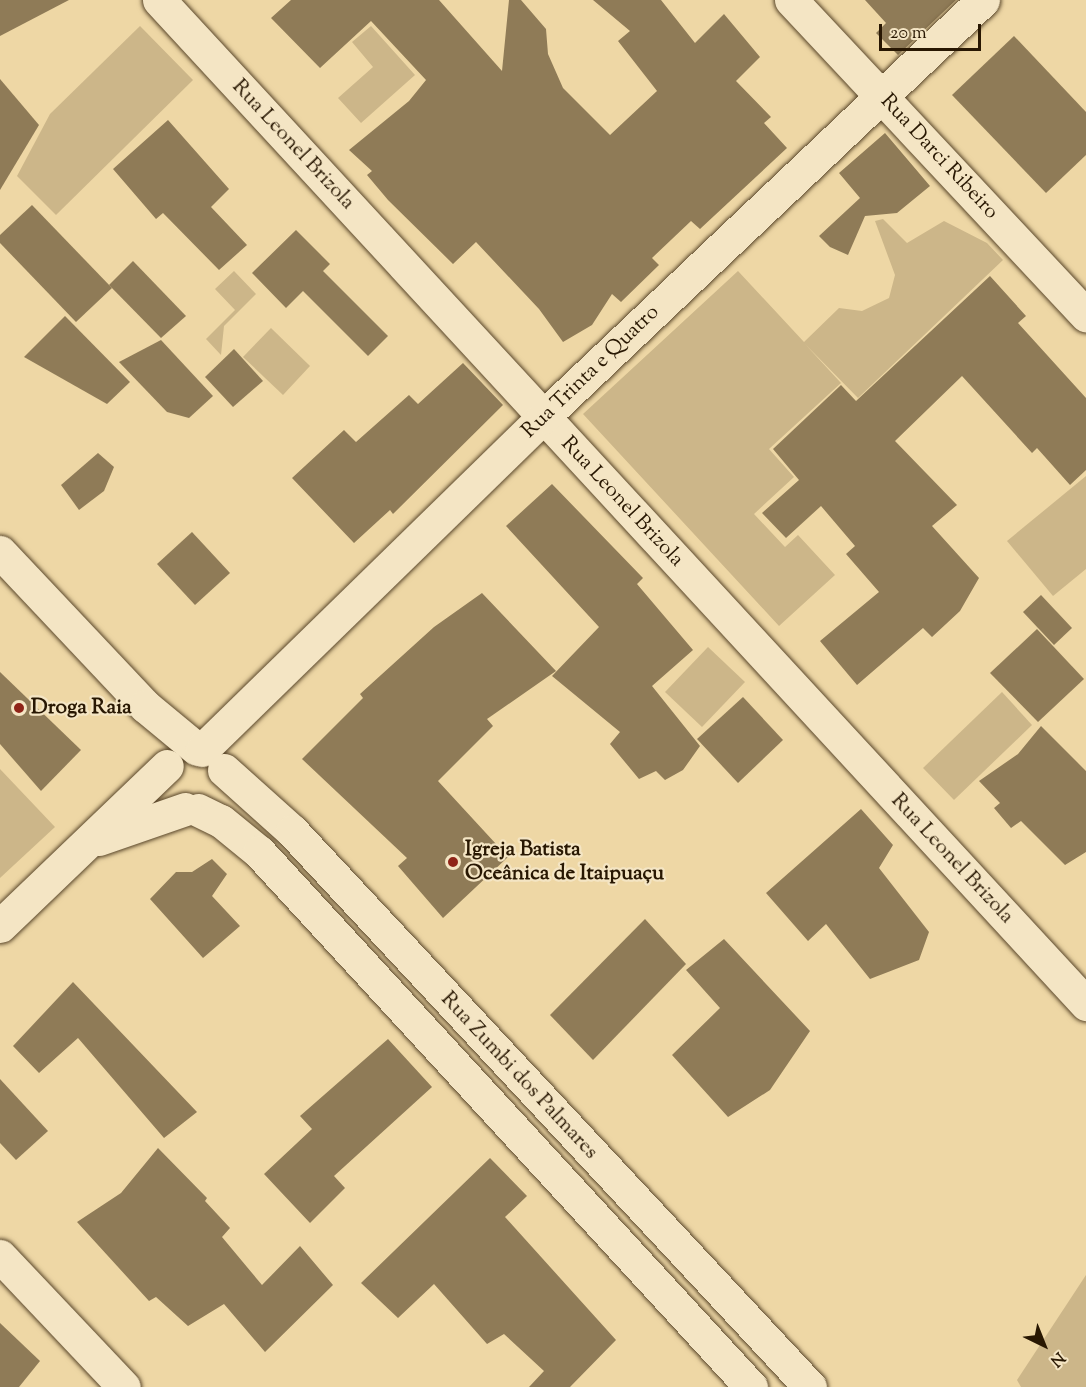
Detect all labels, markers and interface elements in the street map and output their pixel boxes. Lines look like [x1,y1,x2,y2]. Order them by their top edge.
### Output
scale bar [882,12,984,50]
text: 20 m [890,21,927,47]
street label: Rua Leonel Brizola [226,75,360,215]
street label: Rua Darci Ribeiro [875,89,1003,225]
street label: Rua Trinta e Quatro [517,300,665,444]
street label: Rua Leonel Brizola [555,432,689,572]
place label: Droga Raia [31,695,132,721]
marker: Droga Raia [12,701,26,715]
street label: Rua Leonel Brizola [885,789,1019,929]
place label: Igreja Batista Oceânica de Itaipuaçu [465,837,664,887]
marker: Igreja Batista Oceânica de Itaipuaçu [446,855,460,869]
street label: Rua Zumbi dos Palmares [435,987,603,1165]
north arrow [1014,1315,1074,1375]
text: N [1044,1346,1069,1371]

